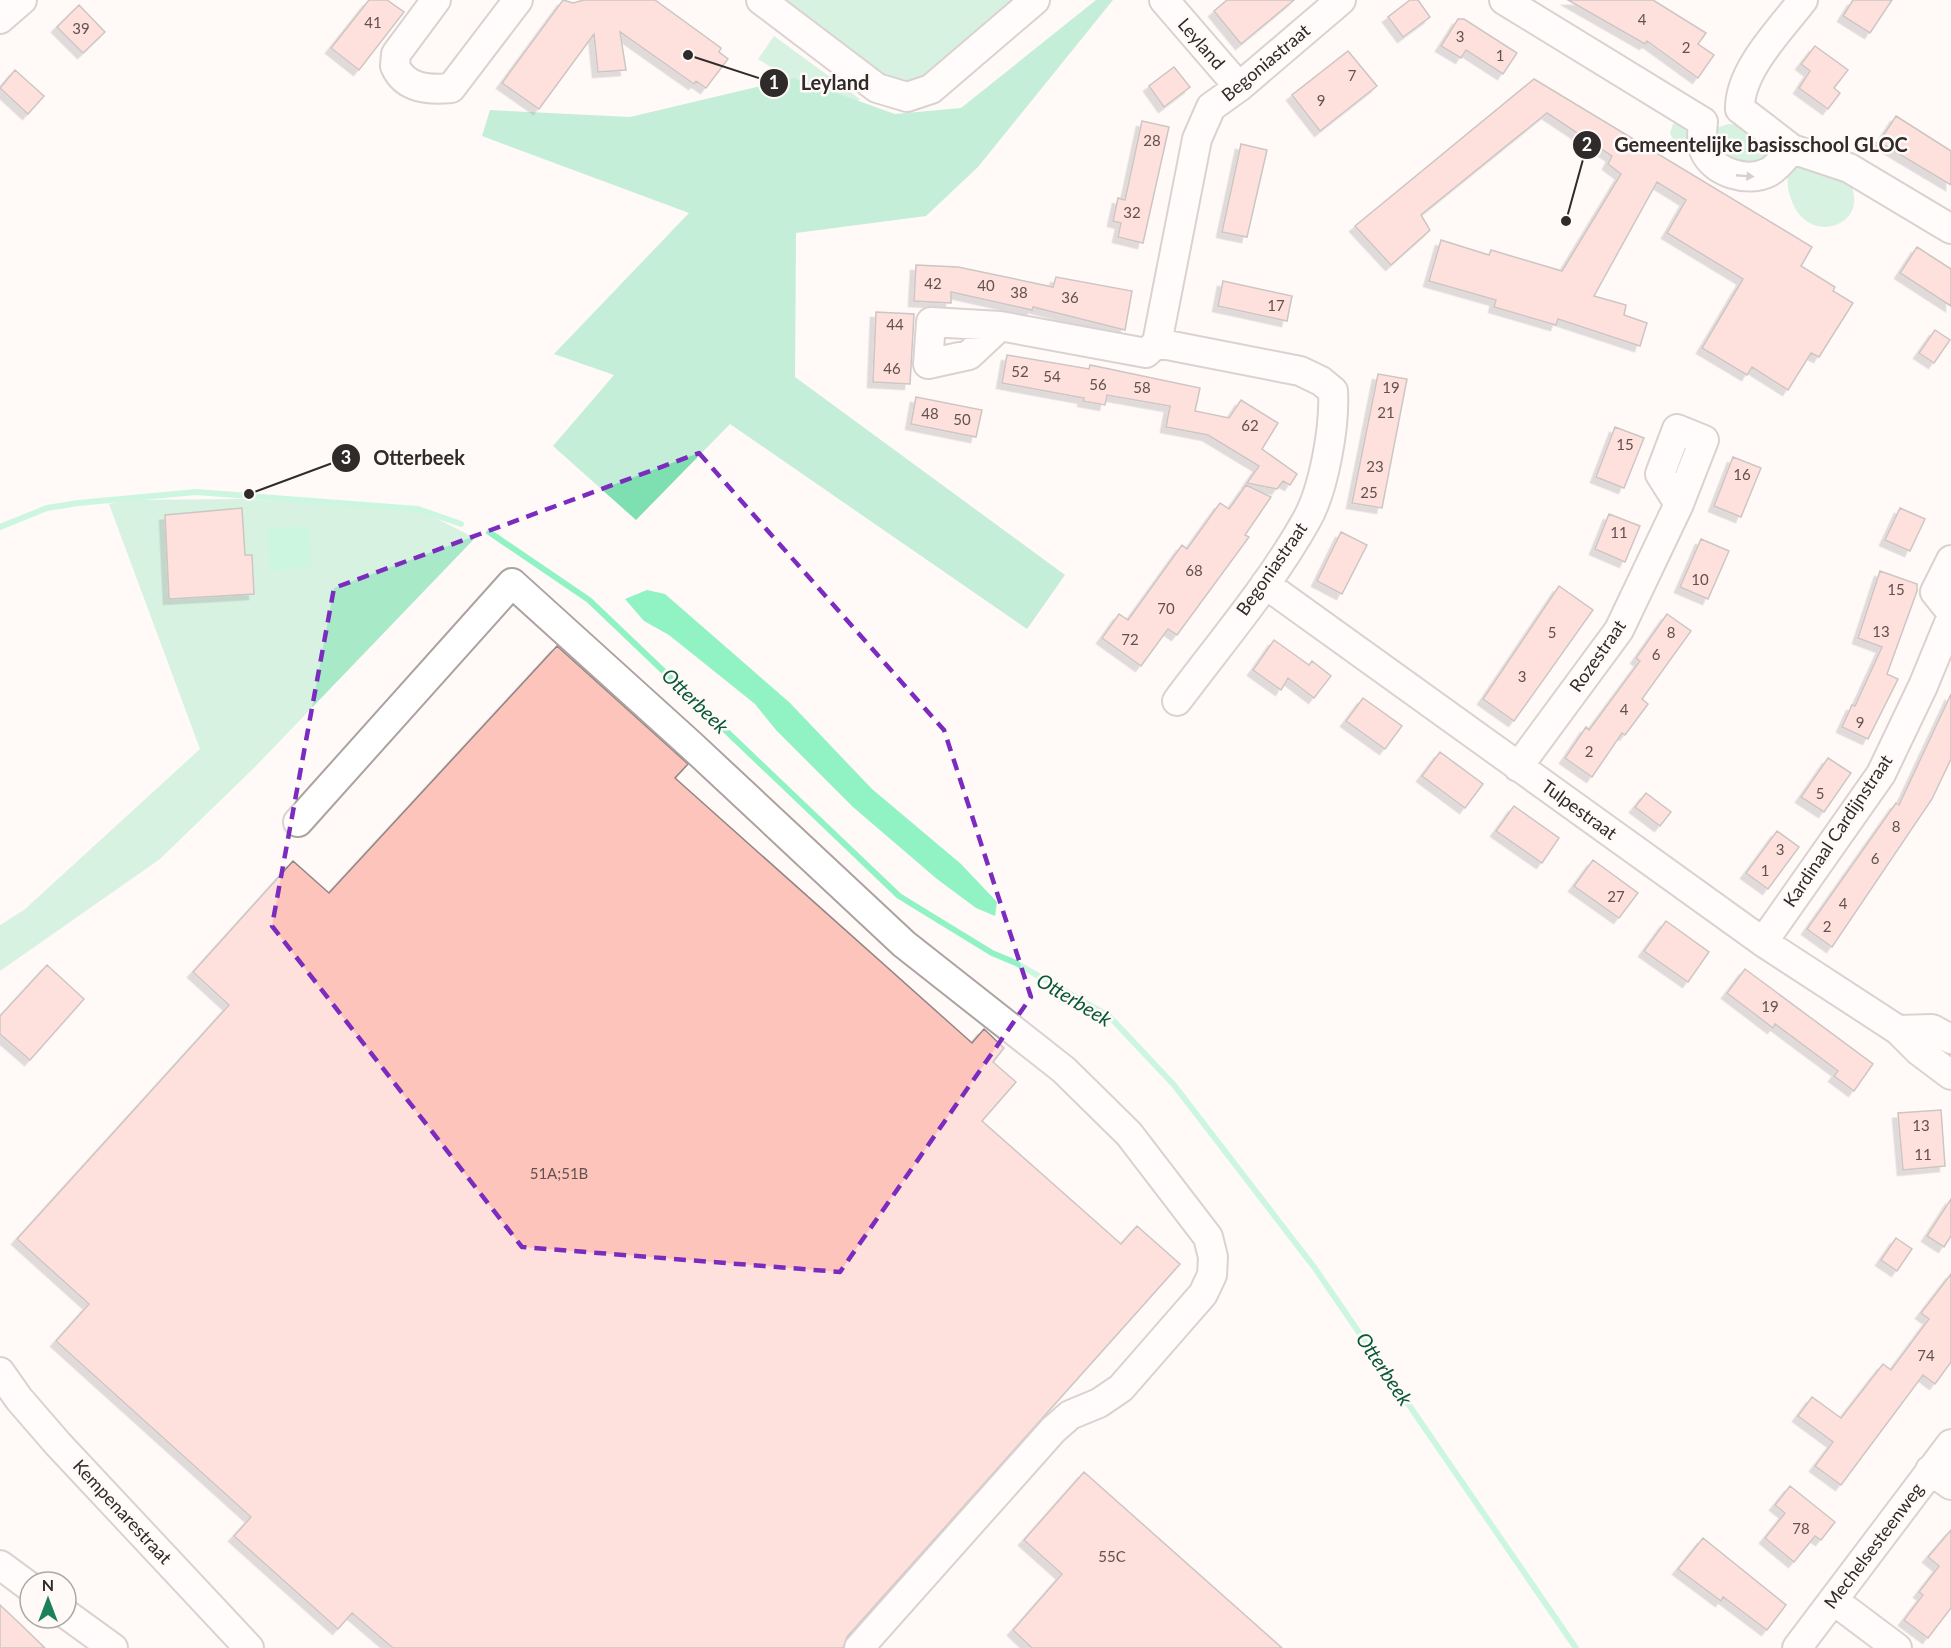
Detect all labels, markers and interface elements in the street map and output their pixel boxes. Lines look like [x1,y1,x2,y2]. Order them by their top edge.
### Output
house number: 4 [1638,10,1647,28]
house number: 41 [364,13,382,31]
street label: Leyland [1174,13,1230,73]
house number: 39 [72,19,90,37]
street label: Begoniastraat [1217,19,1314,106]
house number: 3 [1456,27,1464,45]
house number: 2 [1682,38,1690,56]
house number: 1 [1496,46,1504,64]
callout: Leyland [759,64,881,102]
house number: 7 [1348,66,1357,84]
text: Leyland [801,70,869,94]
text: 1 [769,71,779,93]
house number: 9 [1317,91,1325,109]
callout: Gemeentelijke basisschool GLOC [1572,126,1919,164]
house number: 28 [1143,131,1161,149]
text: Gemeentelijke basisschool GLOC [1614,132,1908,156]
text: 2 [1582,133,1592,155]
one-way arrow [1736,171,1755,180]
house number: 32 [1123,203,1141,221]
house number: 42 [924,274,942,292]
house number: 40 [977,276,995,294]
house number: 38 [1010,283,1028,301]
house number: 36 [1061,288,1079,306]
house number: 17 [1267,296,1285,314]
house number: 44 [886,315,904,333]
house number: 46 [883,359,901,377]
house number: 52 [1011,362,1029,380]
house number: 54 [1043,367,1061,385]
house number: 56 [1089,375,1107,393]
house number: 58 [1133,378,1151,396]
house number: 19 [1382,378,1400,396]
house number: 21 [1377,403,1395,421]
house number: 48 [921,404,939,422]
house number: 50 [953,410,971,428]
house number: 62 [1241,416,1259,434]
house number: 15 [1616,435,1634,453]
callout: Otterbeek [331,439,477,477]
text: Otterbeek [373,445,465,469]
text: 3 [341,446,351,468]
house number: 23 [1366,457,1384,475]
house number: 16 [1733,465,1751,483]
house number: 25 [1360,483,1378,501]
street label: Begoniastraat [1231,517,1312,619]
house number: 11 [1610,523,1628,541]
house number: 68 [1185,561,1203,579]
house number: 10 [1691,570,1709,588]
house number: 15 [1887,580,1905,598]
house number: 70 [1157,599,1175,617]
street label: Rozestraat [1564,615,1630,696]
house number: 13 [1872,622,1890,640]
house number: 5 [1548,623,1556,641]
house number: 8 [1667,623,1675,641]
house number: 72 [1121,630,1139,648]
house number: 6 [1652,645,1661,663]
water label: Otterbeek [657,663,734,738]
house number: 3 [1518,667,1526,685]
house number: 4 [1620,700,1629,718]
house number: 9 [1856,713,1864,731]
house number: 2 [1585,742,1593,760]
street label: Kardinaal Cardijnstraat [1778,750,1897,911]
street label: Tulpestraat [1538,775,1622,844]
house number: 5 [1816,784,1824,802]
house number: 8 [1892,817,1900,835]
house number: 3 [1776,840,1784,858]
house number: 6 [1871,849,1880,867]
house number: 1 [1761,861,1769,879]
house number: 27 [1607,887,1625,905]
house number: 4 [1839,894,1848,912]
house number: 2 [1823,917,1831,935]
water label: Otterbeek [1033,967,1117,1031]
house number: 19 [1761,997,1779,1015]
house number: 13 [1912,1116,1930,1134]
house number: 11 [1914,1145,1932,1163]
house number: 51A;51B [530,1164,588,1182]
water label: Otterbeek [1352,1327,1418,1410]
house number: 74 [1917,1346,1935,1364]
street label: Kempenarestraat [69,1455,177,1568]
street label: Mechelsesteenweg [1819,1478,1928,1613]
house number: 78 [1792,1519,1810,1537]
house number: 55C [1098,1547,1126,1565]
north arrow [18,1570,78,1630]
text: N [42,1575,54,1594]

